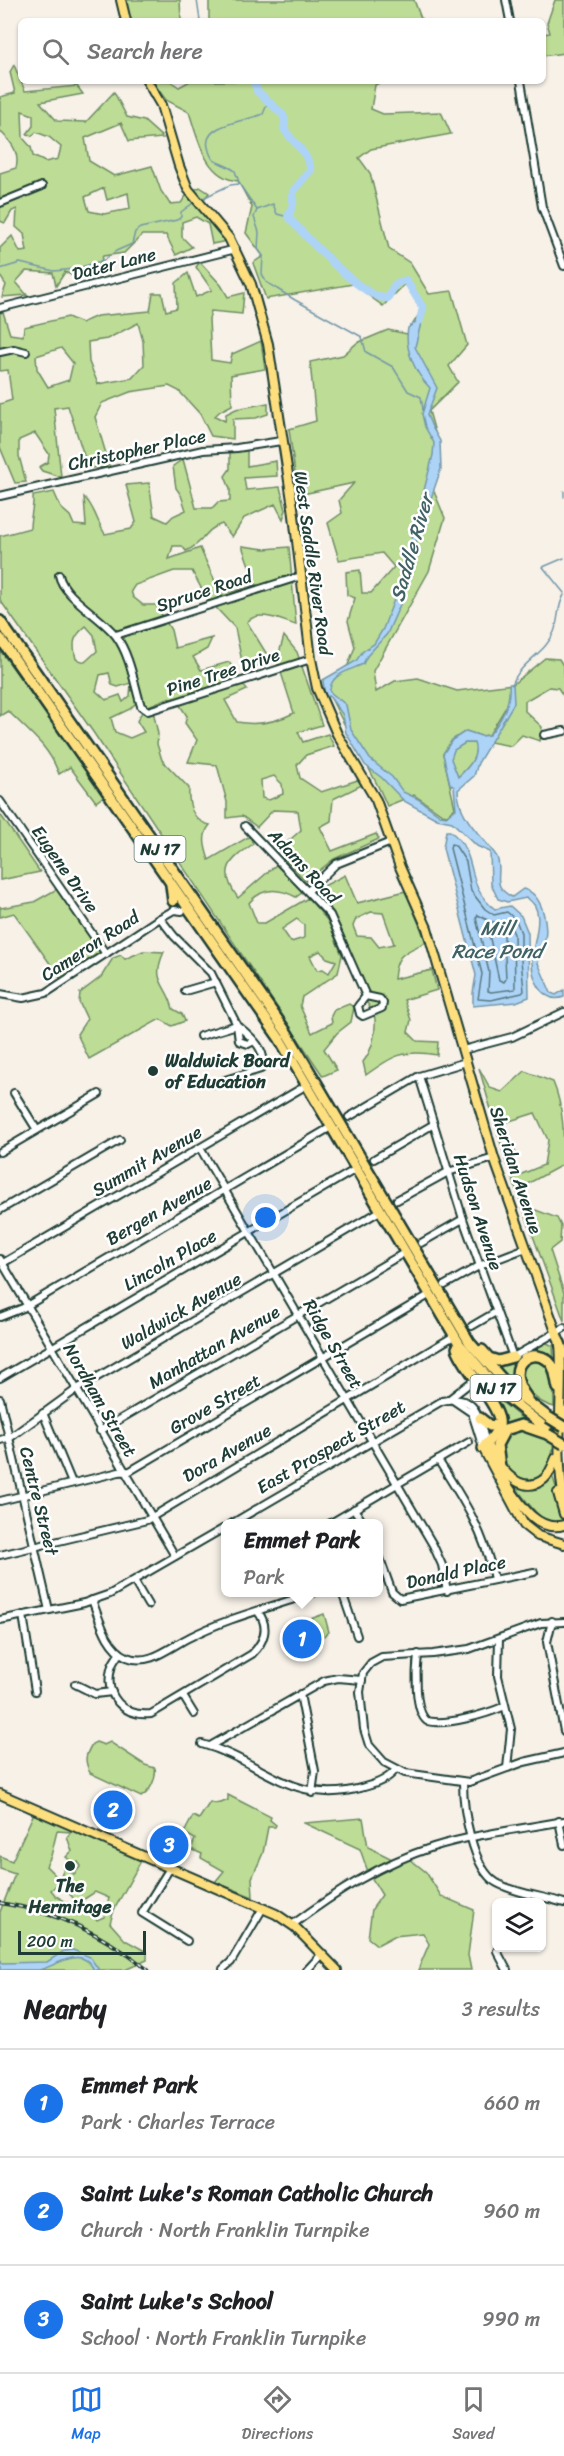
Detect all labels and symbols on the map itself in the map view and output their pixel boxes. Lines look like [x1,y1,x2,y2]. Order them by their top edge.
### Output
street label: Dater Lane [69,238,159,290]
street label: Christopher Place [65,420,209,480]
street label: West Saddle River Road [284,469,342,659]
water label: Saddle River [380,487,445,606]
street label: Spruce Road [152,560,258,622]
street label: Pine Tree Drive [162,639,284,705]
street label: Eugene Drive [23,818,107,920]
street label: Adams Road [259,820,349,913]
road number: NJ 17 [134,836,186,862]
street label: Cameron Road [34,901,147,990]
water label: Mill Race Pond [452,911,548,969]
place label: Waldwick Board of Education [165,1045,291,1098]
marker: Waldwick Board of Education [146,1064,160,1078]
street label: Sheridan Avenue [480,1102,552,1238]
street label: Summit Avenue [86,1116,208,1206]
street label: Hudson Avenue [444,1149,512,1275]
street label: Bergen Avenue [100,1168,218,1254]
your location [251,1203,280,1232]
street label: Lincoln Place [117,1220,223,1300]
street label: Waldwick Avenue [114,1263,248,1359]
street label: Ridge Street [294,1293,372,1395]
street label: Manhattan Avenue [142,1296,286,1398]
street label: Nordham Street [54,1337,146,1463]
street label: Grove Street [163,1365,267,1443]
road number: NJ 17 [470,1375,522,1401]
street label: East Prospect Street [250,1391,412,1503]
street label: Dora Avenue [176,1415,278,1491]
street label: Centre Street [10,1443,68,1559]
street label: Donald Place [403,1546,509,1598]
pin: 1 [282,1616,322,1662]
pin: 2 [94,1788,132,1832]
pin: 3 [150,1822,188,1868]
marker: The Hermitage [63,1859,77,1873]
place label: The Hermitage [28,1870,112,1923]
scale bar [18,1928,146,1956]

